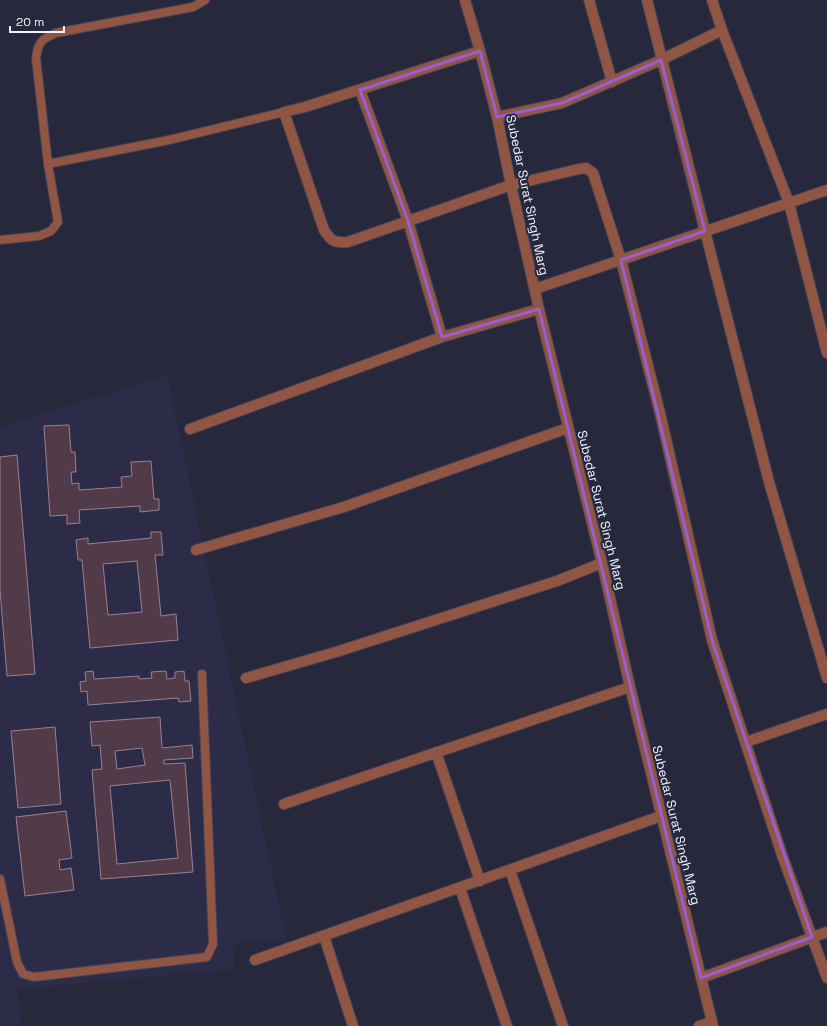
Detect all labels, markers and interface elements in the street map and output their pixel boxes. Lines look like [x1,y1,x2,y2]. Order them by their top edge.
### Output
scale bar [10,8,64,34]
text: 20 m [16,14,44,30]
street label: Subedar Surat Singh Marg [502,113,553,277]
street label: Subedar Surat Singh Marg [573,429,630,592]
street label: Subedar Surat Singh Marg [648,744,705,907]

